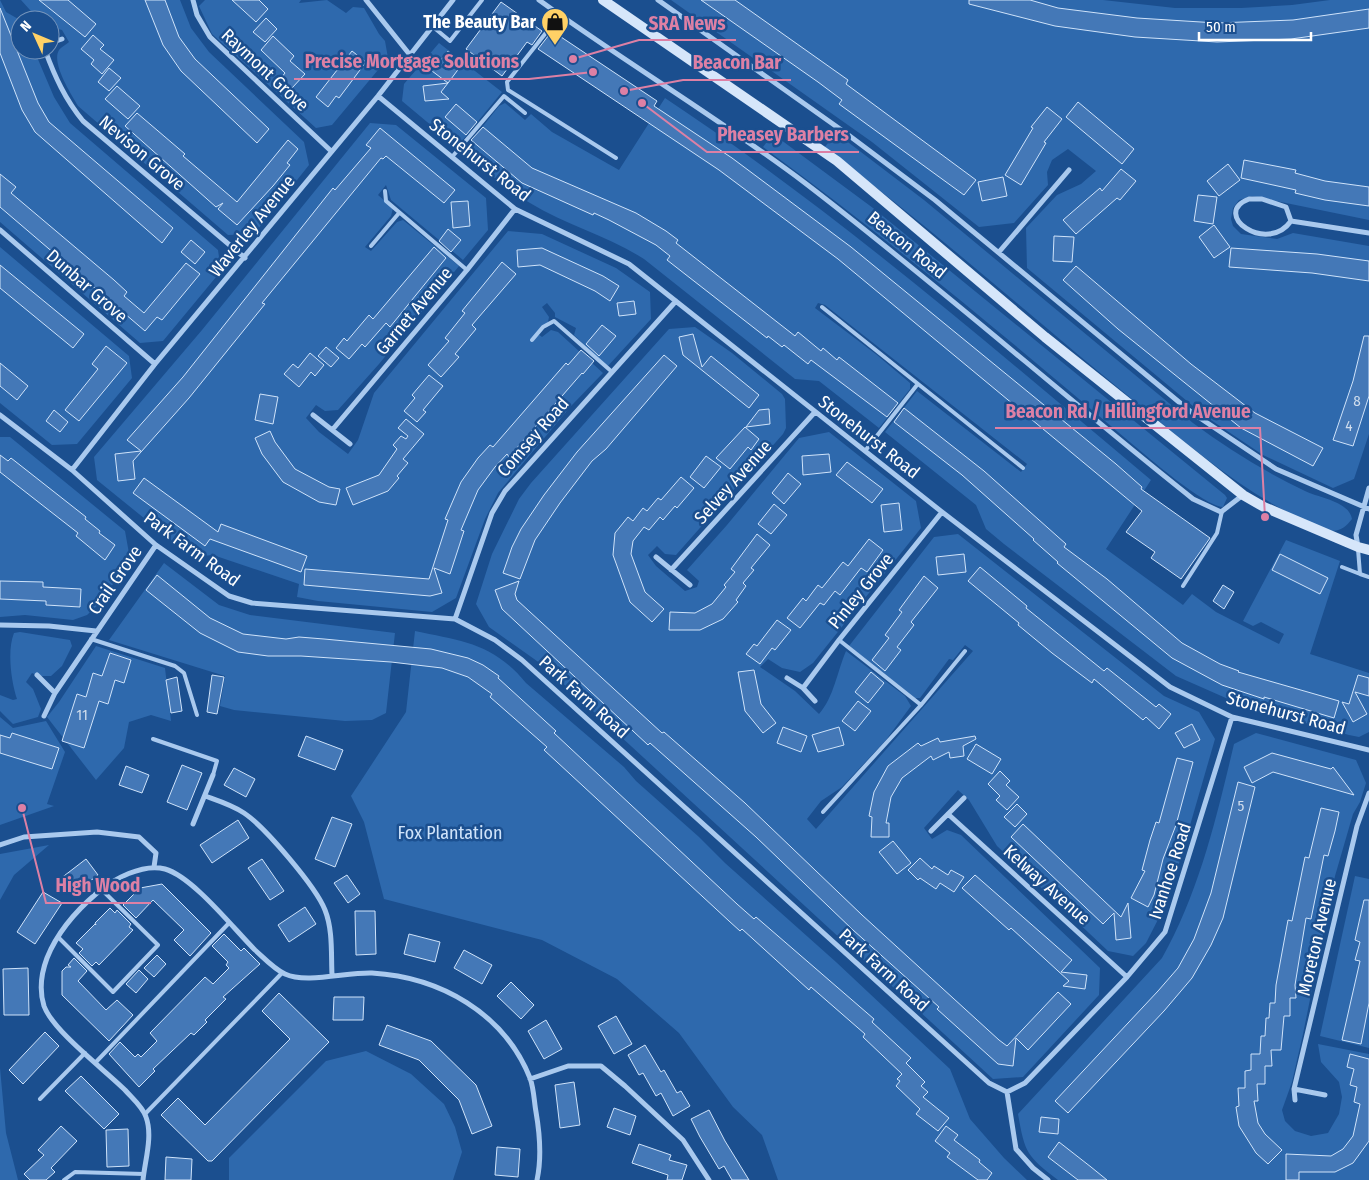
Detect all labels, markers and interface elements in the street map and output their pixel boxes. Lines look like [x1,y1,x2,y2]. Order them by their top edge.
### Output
callout: SRA News [639,6,736,40]
shop icon: The Beauty Bar [540,7,570,46]
north arrow [10,10,60,60]
scale bar [1199,10,1312,42]
place label: The Beauty Bar [423,11,536,33]
text: SRA News [648,12,726,35]
text: N [17,17,35,35]
text: 50 m [1206,18,1236,36]
street label: Raymont Grove [217,24,313,116]
callout: Precise Mortgage Solutions [294,45,529,79]
callout: Beacon Bar [683,46,791,80]
text: Precise Mortgage Solutions [305,50,520,73]
text: Beacon Bar [693,51,782,74]
street label: Nevison Grove [95,111,190,195]
street label: Stonehurst Road [425,114,535,206]
callout: Pheasey Barbers [707,118,859,152]
text: Pheasey Barbers [717,123,849,146]
street label: Waverley Avenue [204,171,300,281]
street label: Beacon Road [863,206,951,284]
street label: Dunbar Grove [42,245,132,327]
street label: Garnet Avenue [371,262,457,359]
street label: Stonehurst Road [814,391,924,483]
house number: 8 [1353,392,1361,410]
street label: Comsey Road [492,393,574,481]
callout: Beacon Rd / Hillingford Avenue [995,394,1260,428]
text: Beacon Rd / Hillingford Avenue [1005,400,1251,423]
house number: 4 [1345,417,1353,435]
street label: Selvey Avenue [690,435,777,529]
street label: Park Farm Road [140,507,244,591]
street label: Crail Grove [83,541,147,619]
street label: Pinley Grove [824,548,898,633]
street label: Park Farm Road [534,651,634,743]
street label: Stonehurst Road [1224,687,1348,739]
house number: 11 [76,706,88,724]
house number: 5 [1238,797,1245,815]
street label: Ivanhoe Road [1144,820,1196,922]
park label: Fox Plantation [398,822,502,844]
street label: Kelway Avenue [999,840,1095,930]
callout: High Wood [46,869,151,903]
text: High Wood [56,874,140,897]
street label: Moreton Avenue [1293,876,1341,998]
street label: Park Farm Road [834,924,934,1016]

